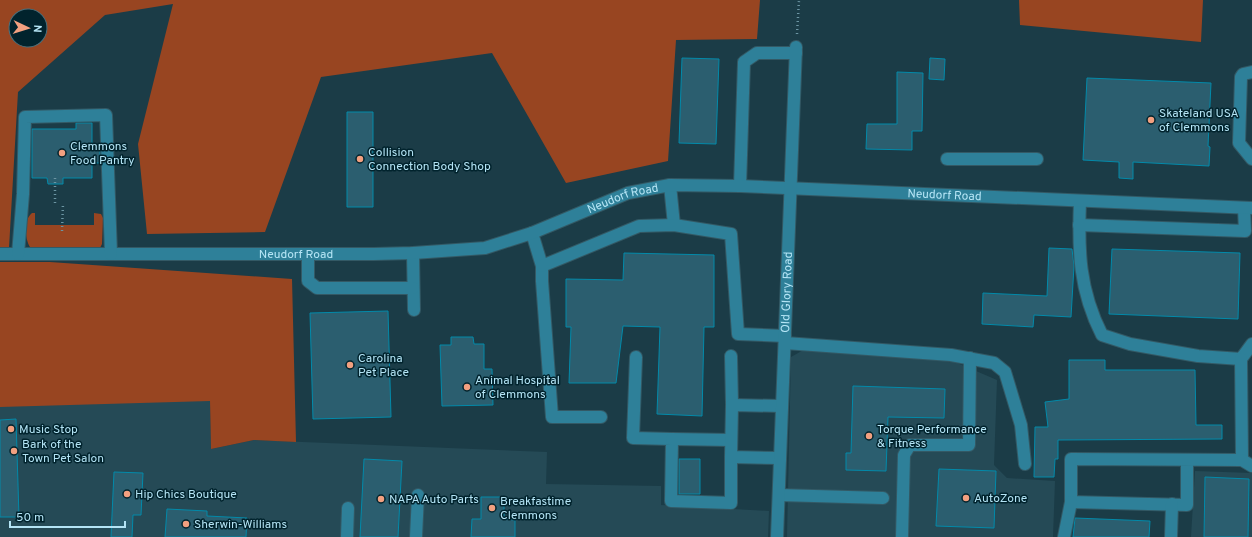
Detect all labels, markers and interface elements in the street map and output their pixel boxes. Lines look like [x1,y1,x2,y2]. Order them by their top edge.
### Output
north arrow [8,8,48,48]
text: N [30,24,44,33]
place label: Skateland USA of Clemmons [1159,106,1239,136]
marker: Skateland USA of Clemmons [1146,115,1156,125]
place label: Clemmons Food Pantry [70,139,135,169]
place label: Collision Connection Body Shop [368,145,491,175]
marker: Clemmons Food Pantry [57,148,67,158]
marker: Collision Connection Body Shop [355,154,365,164]
street label: Neudorf Road [585,180,660,218]
street label: Neudorf Road [907,186,982,205]
street label: Neudorf Road [259,247,333,263]
street label: Old Glory Road [778,251,797,333]
place label: Carolina Pet Place [358,351,409,381]
marker: Carolina Pet Place [345,360,355,370]
place label: Animal Hospital of Clemmons [475,373,560,403]
marker: Animal Hospital of Clemmons [462,382,472,392]
place label: Music Stop [19,422,78,438]
place label: Torque Performance & Fitness [877,422,987,452]
marker: Music Stop [6,424,16,434]
marker: Torque Performance & Fitness [864,431,874,441]
place label: Bark of the Town Pet Salon [22,437,104,467]
marker: Bark of the Town Pet Salon [9,446,19,456]
place label: Hip Chics Boutique [135,487,237,503]
marker: Hip Chics Boutique [122,489,132,499]
place label: AutoZone [974,491,1027,507]
place label: NAPA Auto Parts [389,492,479,508]
marker: AutoZone [961,493,971,503]
marker: NAPA Auto Parts [376,494,386,504]
place label: Breakfastime Clemmons [500,494,571,524]
scale bar [10,503,125,529]
marker: Breakfastime Clemmons [487,503,497,513]
text: 50 m [16,510,44,526]
place label: Sherwin-Williams [194,517,287,533]
marker: Sherwin-Williams [181,519,191,529]

